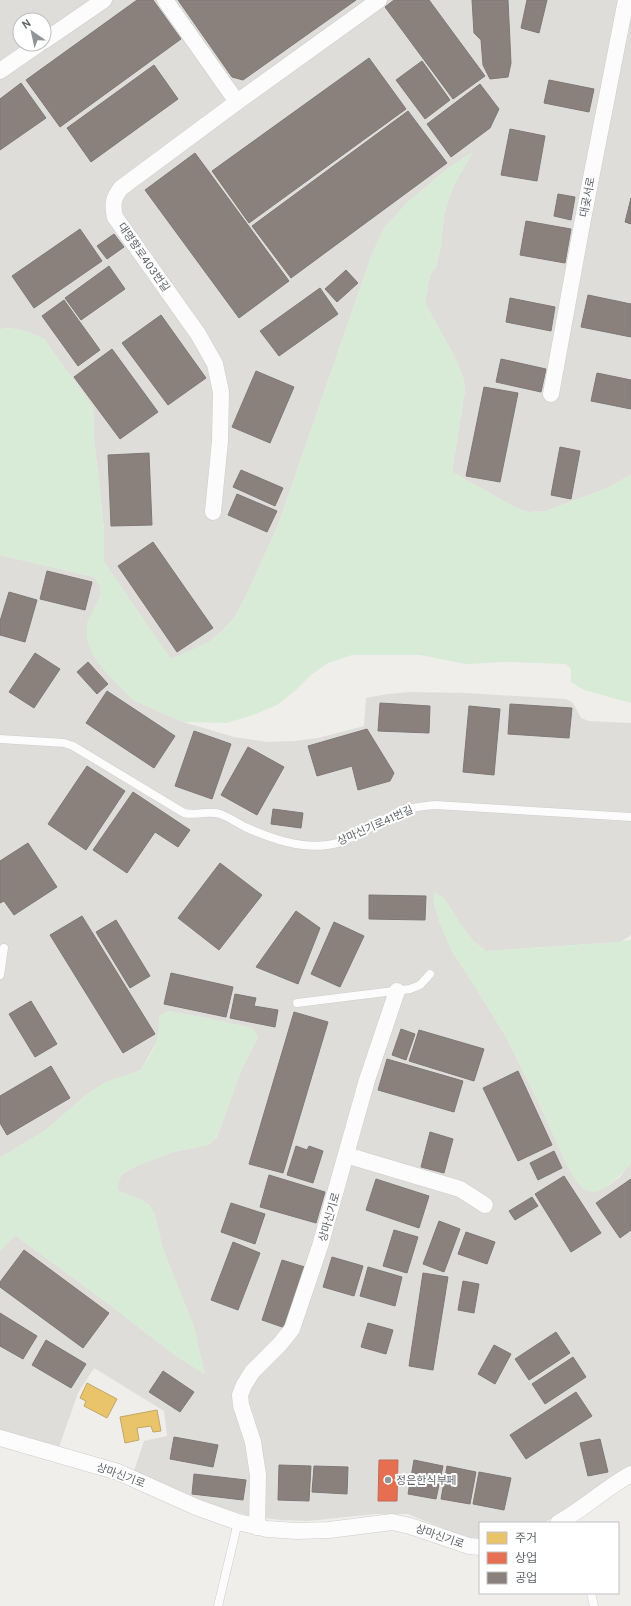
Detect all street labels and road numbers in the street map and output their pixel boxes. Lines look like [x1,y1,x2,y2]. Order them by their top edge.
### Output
street label: 대곶서로 [577,176,599,218]
street label: 대명항로403번길 [114,220,172,295]
street label: 상마신기로41번길 [335,803,416,849]
street label: 상마신기로 [316,1191,344,1244]
street label: 상마신기로 [94,1461,147,1491]
street label: 상마신기로 [413,1522,466,1552]

